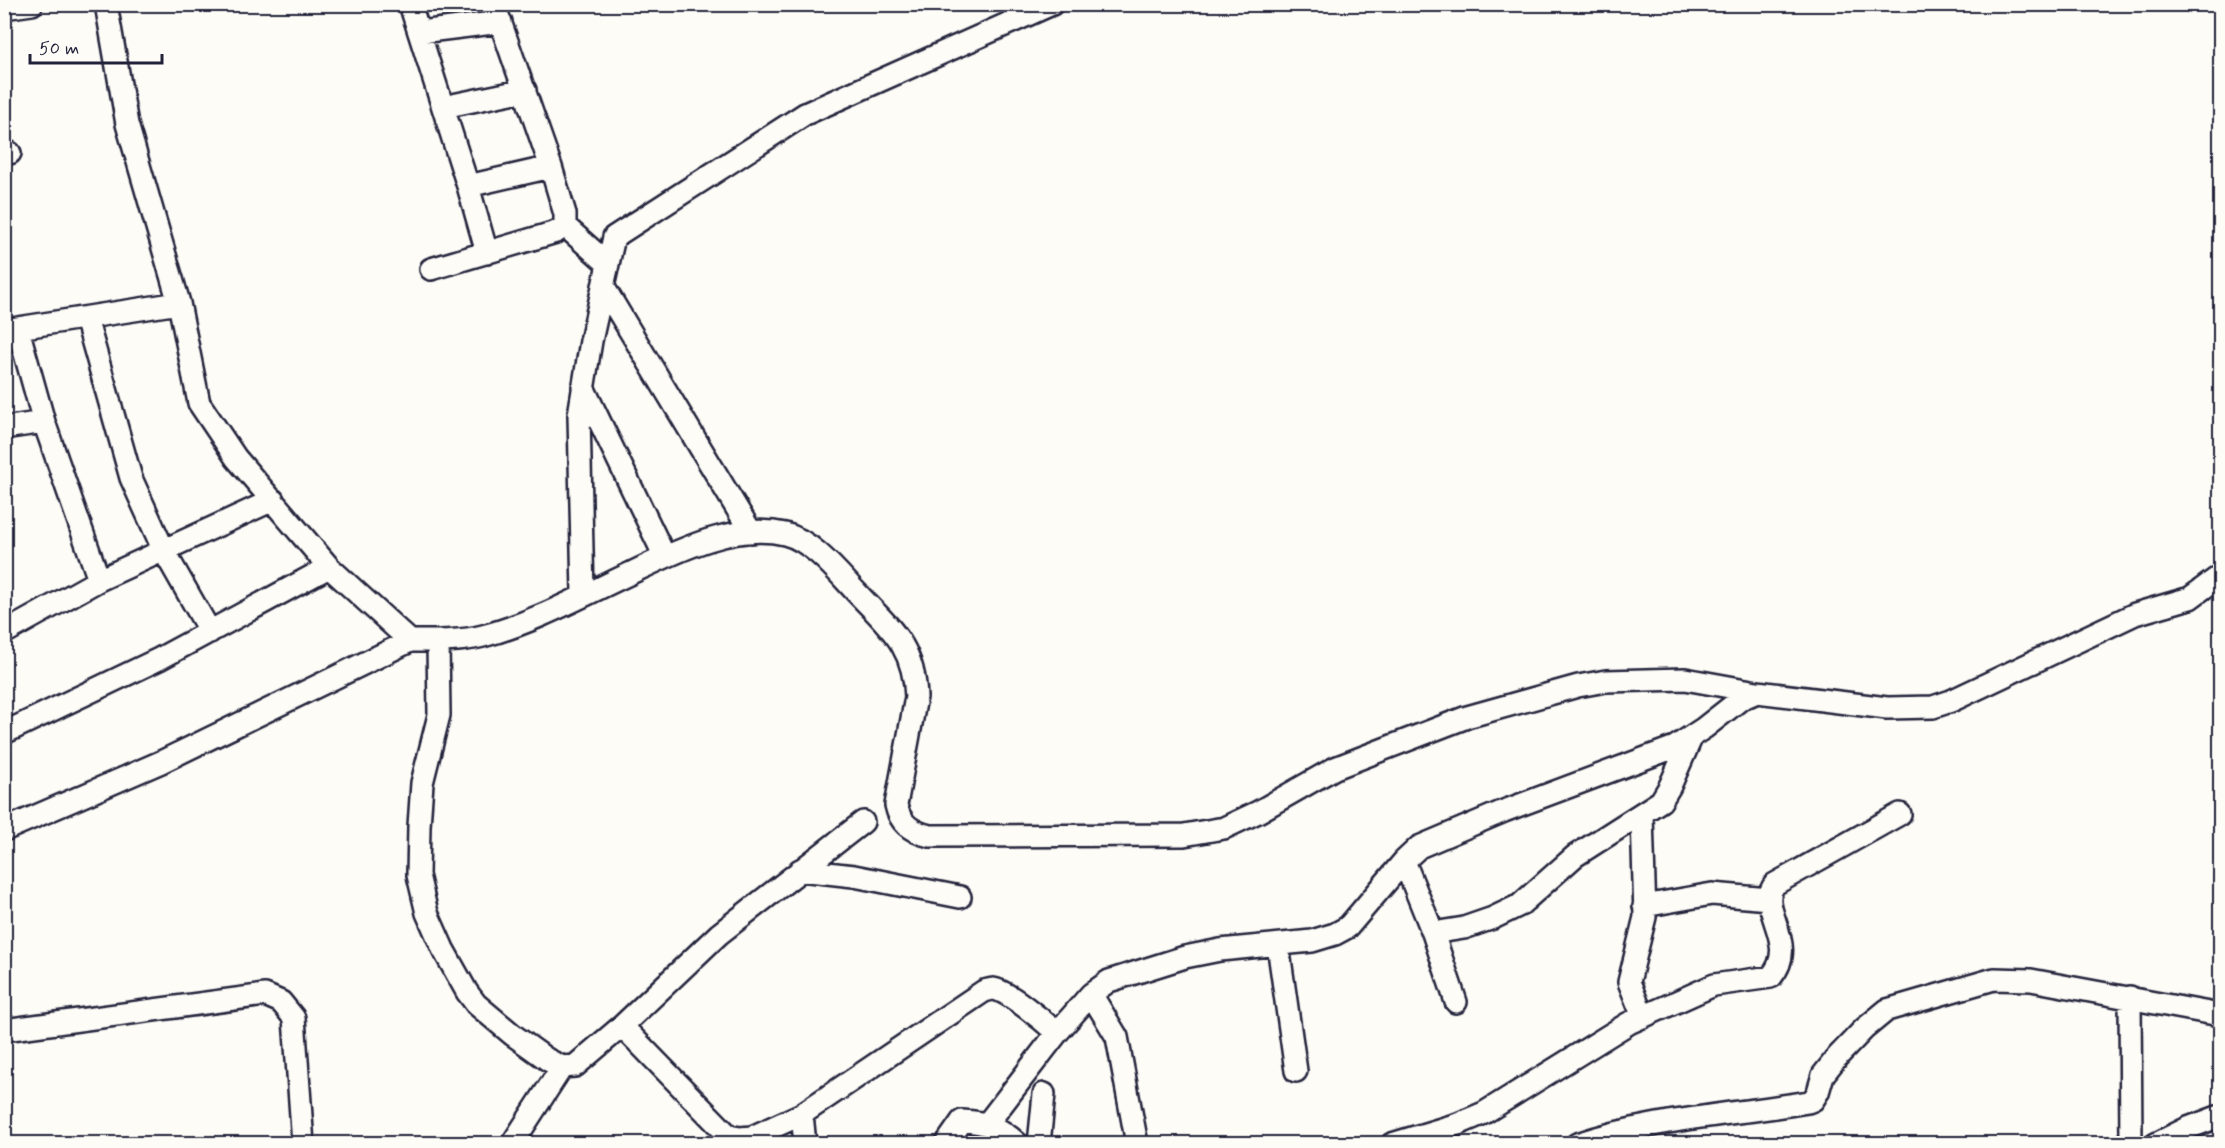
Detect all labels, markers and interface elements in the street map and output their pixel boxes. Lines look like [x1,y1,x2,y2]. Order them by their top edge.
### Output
scale bar [30,27,162,65]
text: 50 m [39,37,79,61]

